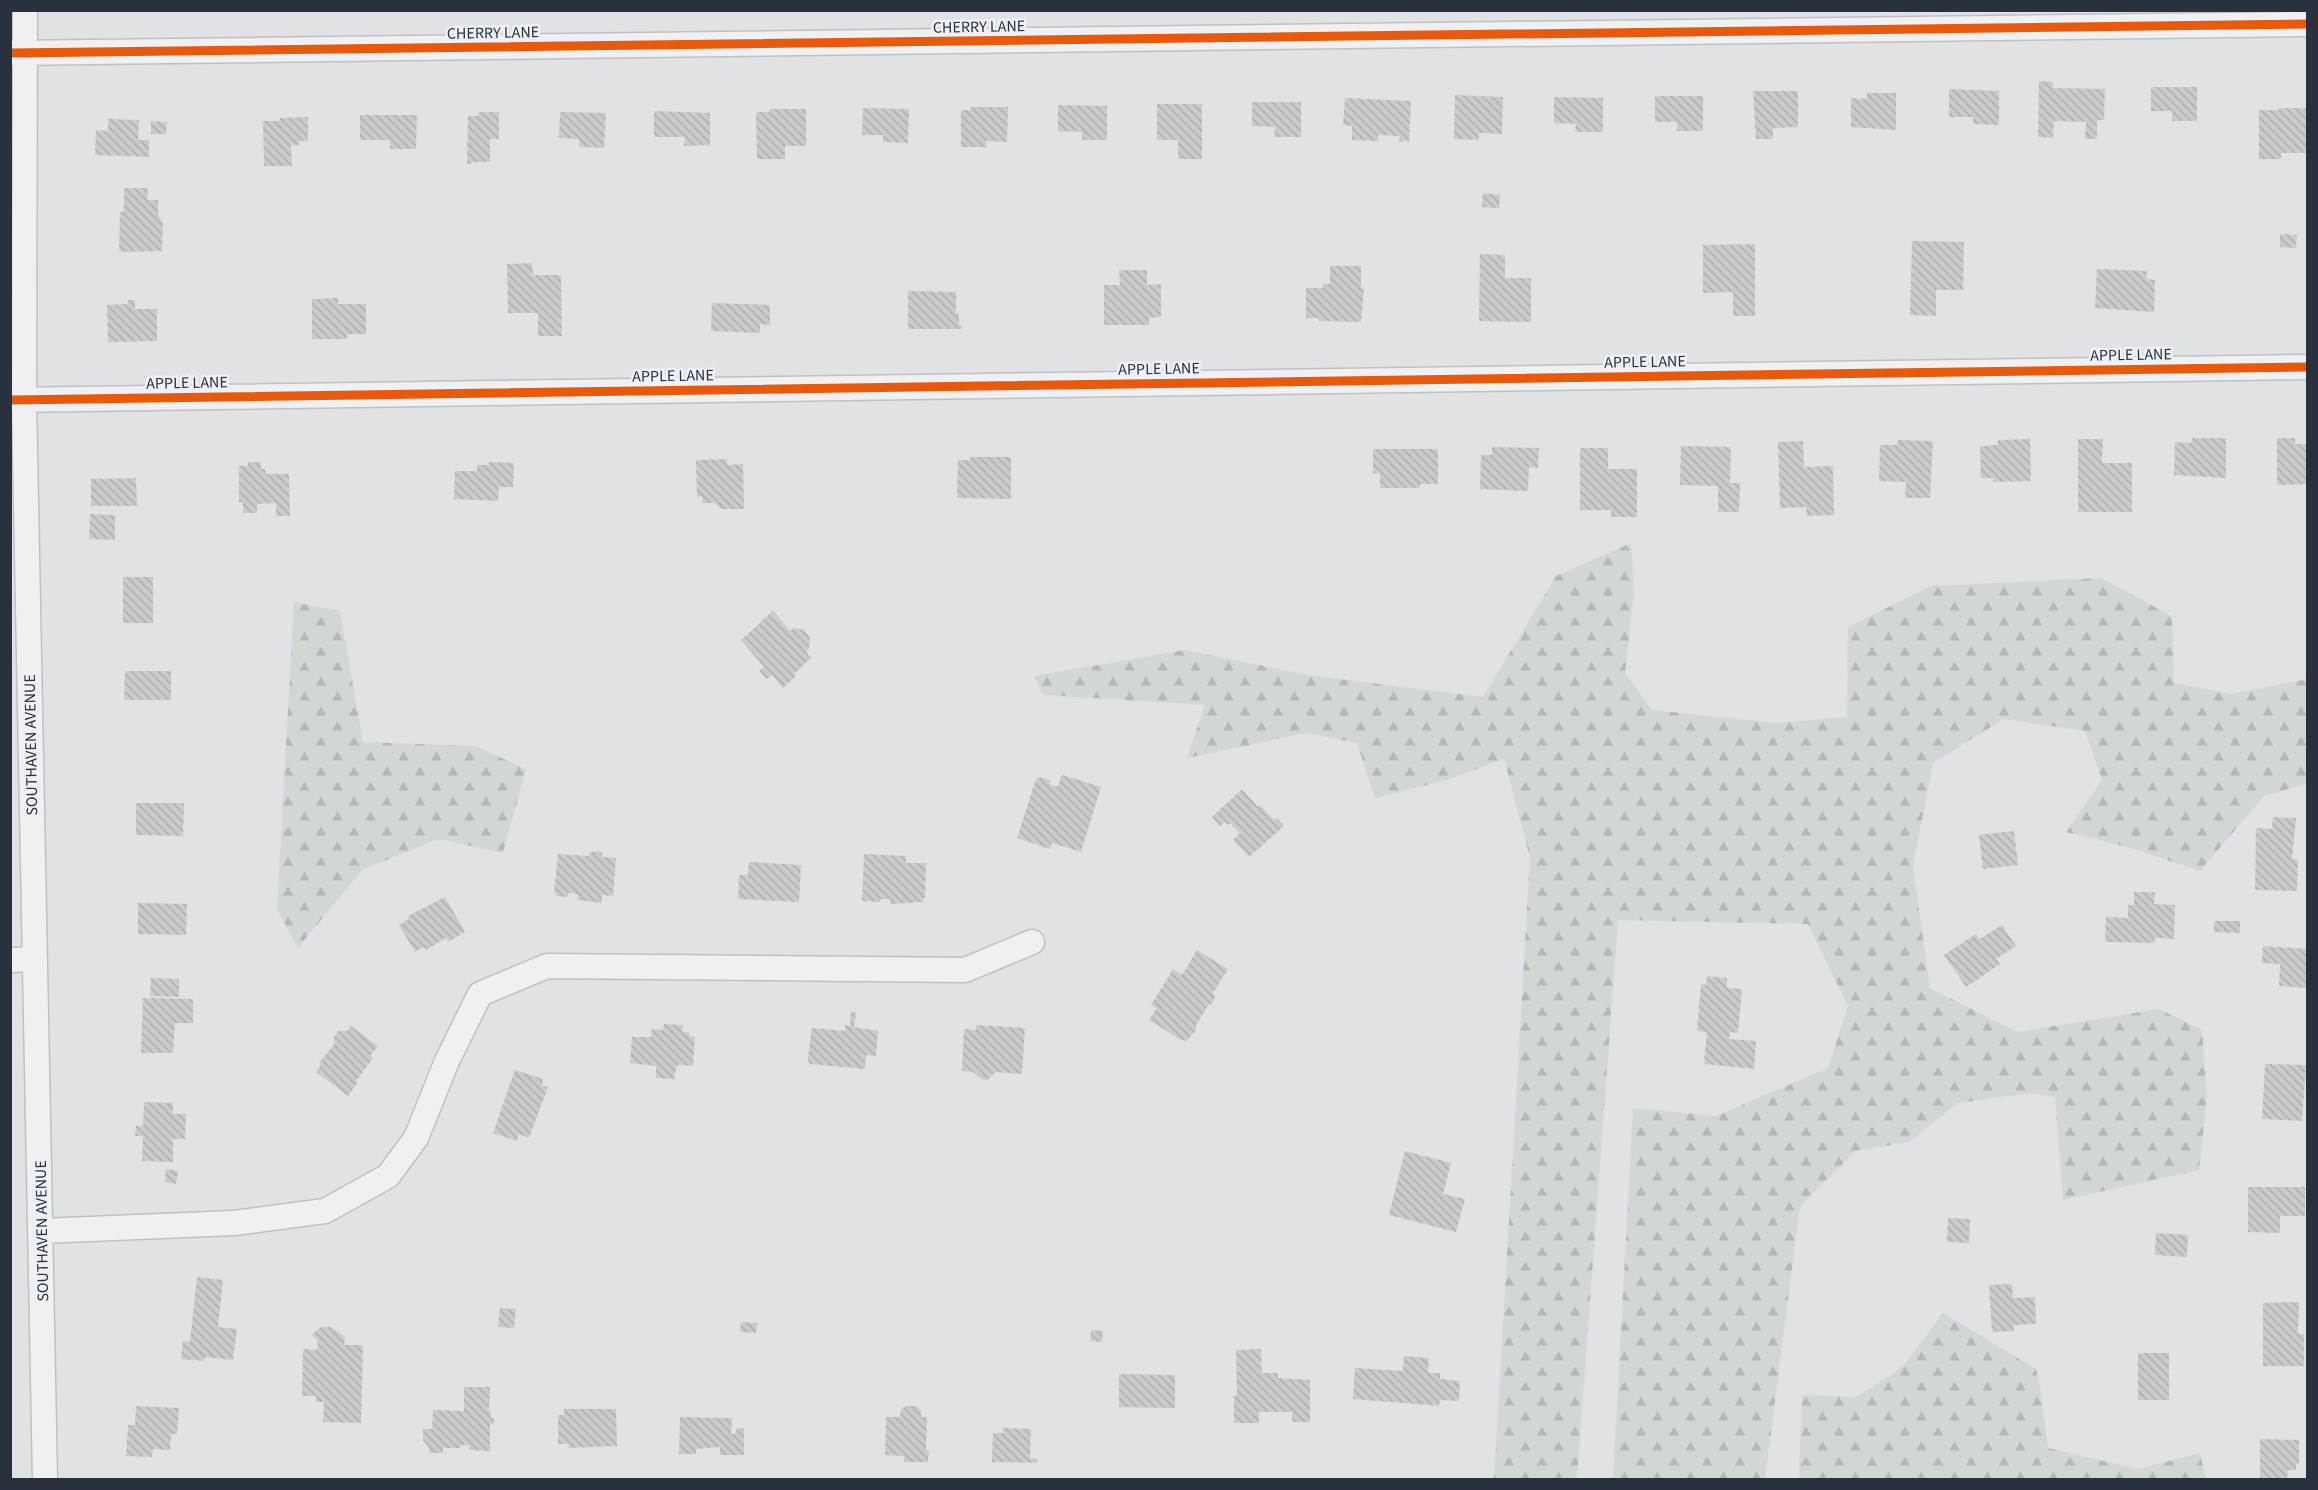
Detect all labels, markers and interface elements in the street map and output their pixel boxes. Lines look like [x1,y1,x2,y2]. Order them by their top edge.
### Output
street label: CHERRY LANE [933,15,1025,39]
street label: CHERRY LANE [447,21,539,45]
street label: APPLE LANE [2090,343,2172,367]
street label: APPLE LANE [1604,350,1686,374]
street label: APPLE LANE [1118,357,1200,381]
street label: APPLE LANE [632,364,714,388]
street label: APPLE LANE [146,371,228,395]
street label: SOUTHAVEN AVENUE [19,674,43,816]
street label: SOUTHAVEN AVENUE [30,1160,54,1302]

